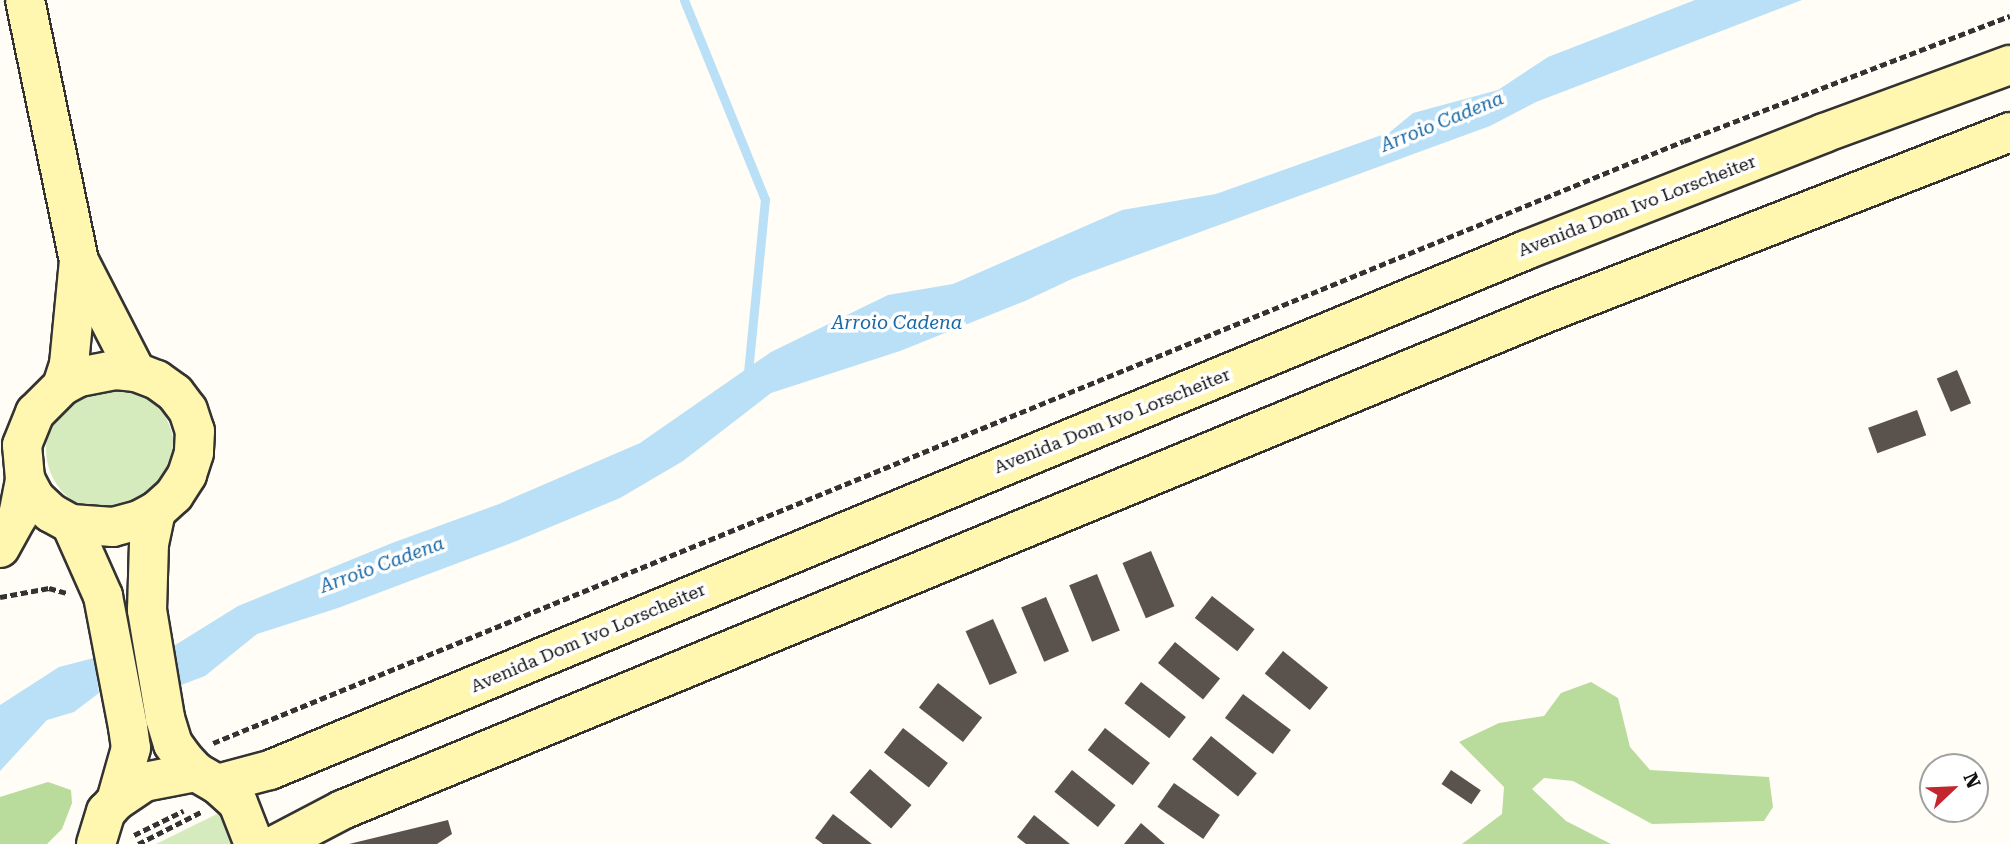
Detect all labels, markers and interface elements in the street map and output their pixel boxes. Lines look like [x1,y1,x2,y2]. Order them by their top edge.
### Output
water label: Arroio Cadena [1377,87,1507,157]
street label: Avenida Dom Ivo Lorscheiter [1515,151,1759,261]
water label: Arroio Cadena [832,312,962,334]
street label: Avenida Dom Ivo Lorscheiter [991,364,1233,478]
water label: Arroio Cadena [317,532,447,598]
street label: Avenida Dom Ivo Lorscheiter [467,579,709,697]
north arrow [1919,753,1989,823]
text: N [1959,769,1985,792]

